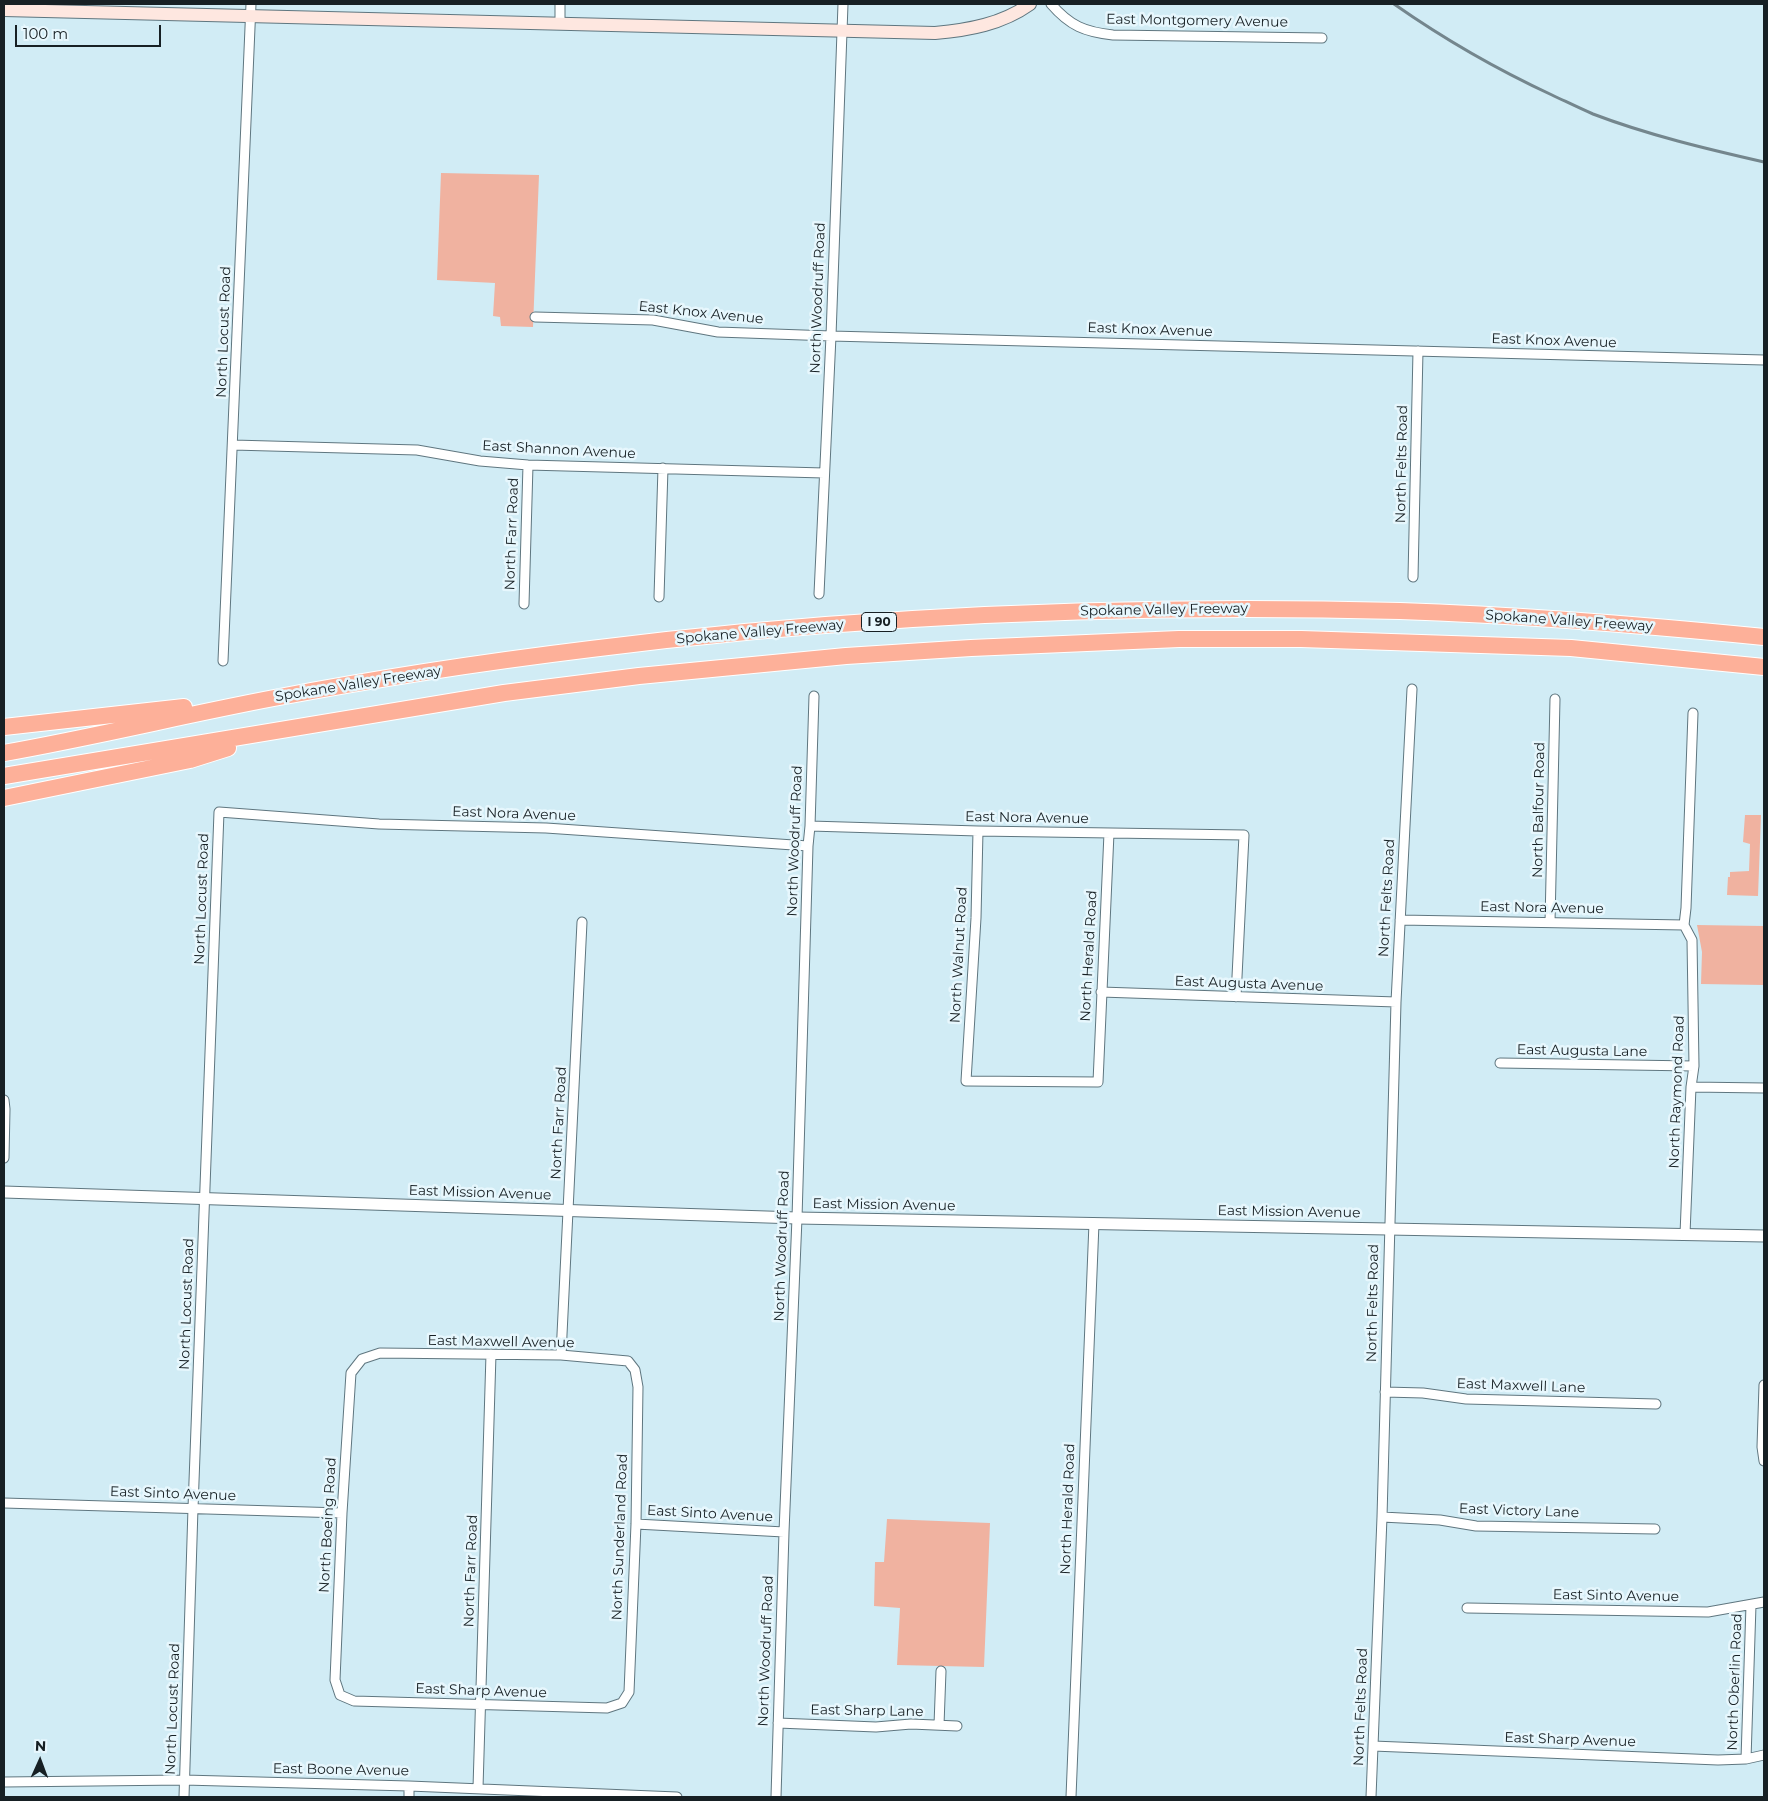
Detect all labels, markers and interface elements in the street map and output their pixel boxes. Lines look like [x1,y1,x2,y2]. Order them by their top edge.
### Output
street label: East Montgomery Avenue [1106,11,1288,31]
scale bar [18,15,164,47]
text: 100 m [23,24,68,43]
street label: North Woodruff Road [807,222,829,374]
street label: North Locust Road [213,266,235,398]
street label: East Knox Avenue [638,298,764,328]
street label: East Knox Avenue [1087,319,1213,341]
street label: East Knox Avenue [1491,330,1617,352]
street label: North Felts Road [1393,405,1411,523]
street label: East Shannon Avenue [482,438,636,462]
street label: North Farr Road [502,477,522,591]
street label: Spokane Valley Freeway [1080,600,1248,620]
street label: Spokane Valley Freeway [1485,607,1653,635]
road number: I 90 [862,612,896,632]
street label: Spokane Valley Freeway [676,616,844,648]
street label: Spokane Valley Freeway [274,663,442,705]
street label: North Balfour Road [1529,742,1549,878]
street label: North Woodruff Road [784,765,806,917]
street label: East Nora Avenue [452,803,576,825]
street label: East Nora Avenue [965,809,1089,827]
street label: North Locust Road [191,833,213,965]
street label: North Felts Road [1376,838,1398,958]
street label: North Walnut Road [947,886,971,1024]
street label: North Herald Road [1077,890,1101,1022]
street label: East Nora Avenue [1480,899,1604,917]
street label: East Augusta Avenue [1174,973,1324,995]
street label: North Raymond Road [1666,1015,1688,1169]
street label: East Augusta Lane [1517,1041,1647,1061]
street label: North Farr Road [548,1066,570,1180]
street label: North Woodruff Road [771,1170,793,1322]
street label: East Mission Avenue [408,1182,552,1204]
street label: East Mission Avenue [812,1195,956,1215]
street label: East Mission Avenue [1217,1202,1361,1222]
street label: North Locust Road [176,1238,198,1370]
street label: North Felts Road [1364,1244,1382,1362]
street label: East Maxwell Avenue [427,1332,575,1352]
street label: East Maxwell Lane [1456,1375,1586,1397]
street label: North Herald Road [1057,1443,1079,1575]
street label: North Sunderland Road [609,1453,631,1621]
street label: North Boeing Road [316,1457,340,1593]
street label: East Sinto Avenue [110,1483,236,1505]
street label: East Victory Lane [1459,1501,1579,1521]
street label: East Sinto Avenue [647,1502,773,1526]
street label: North Farr Road [461,1514,481,1628]
street label: North Woodruff Road [755,1575,777,1727]
street label: East Sinto Avenue [1553,1586,1679,1606]
street label: North Oberlin Road [1724,1613,1746,1751]
street label: North Locust Road [162,1643,184,1775]
street label: North Felts Road [1351,1648,1371,1766]
street label: East Sharp Avenue [415,1680,547,1702]
street label: East Sharp Lane [810,1702,924,1720]
street label: East Sharp Avenue [1504,1729,1636,1751]
north arrow [15,1736,65,1786]
text: N [35,1737,46,1755]
street label: East Boone Avenue [273,1760,409,1780]

